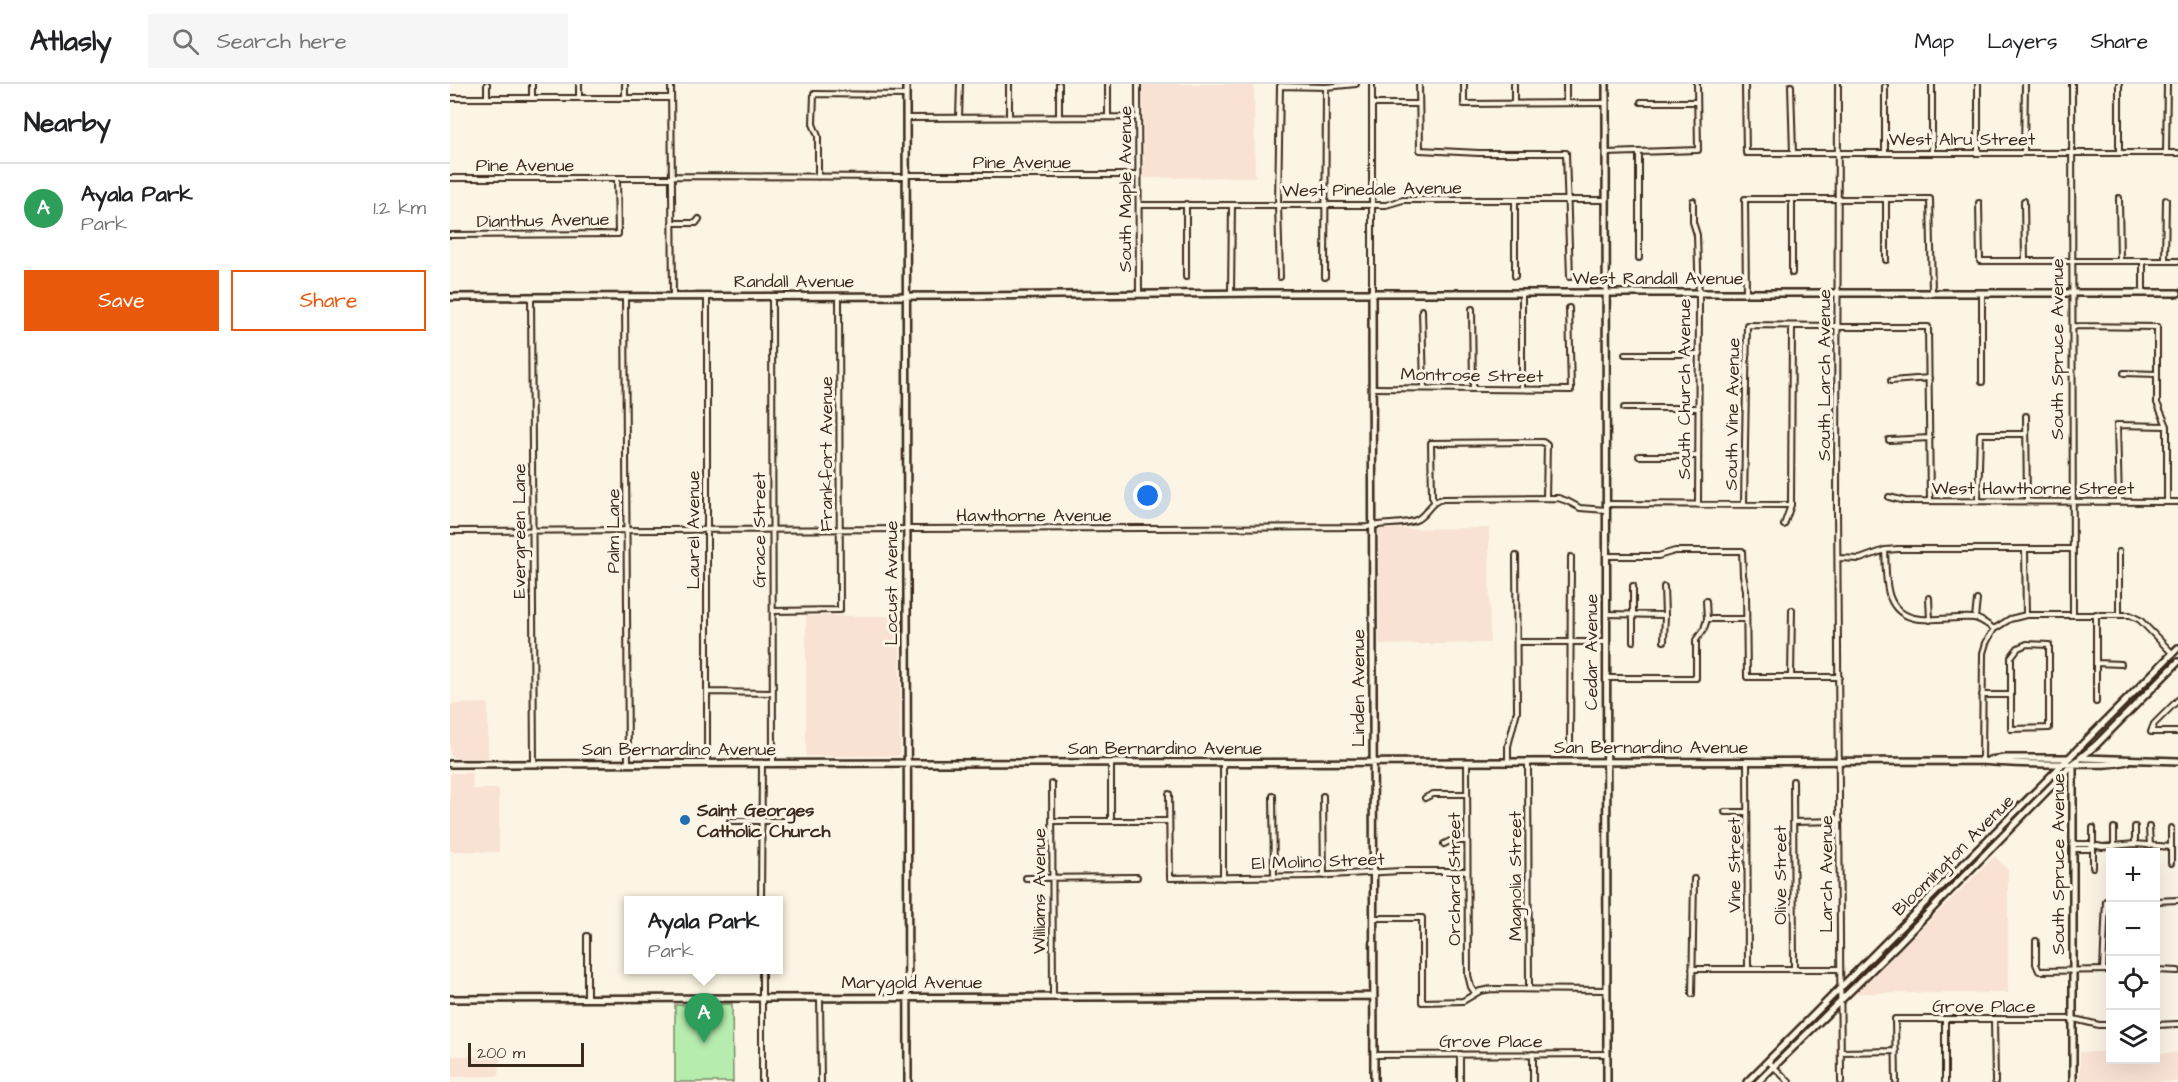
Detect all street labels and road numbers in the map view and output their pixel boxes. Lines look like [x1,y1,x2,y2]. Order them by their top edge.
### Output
street label: South Maple Avenue [1113,105,1138,272]
street label: West Alru Street [1889,127,2036,152]
street label: Pine Avenue [973,150,1072,175]
street label: Pine Avenue [476,153,575,178]
street label: West Pinedale Avenue [1282,175,1462,204]
street label: Dianthus Avenue [476,207,610,234]
street label: South Spruce Avenue [2045,258,2070,440]
street label: West Randall Avenue [1573,266,1744,291]
street label: Randall Avenue [734,269,855,294]
street label: South Larch Avenue [1812,289,1837,461]
street label: South Church Avenue [1672,298,1697,479]
street label: South Vine Avenue [1719,337,1746,491]
street label: Montrose Street [1400,362,1544,389]
street label: Frankfort Avenue [814,376,839,532]
street label: Evergreen Lane [507,463,533,598]
street label: Laurel Avenue [681,470,706,589]
street label: Grace Street [747,472,772,588]
street label: West Hawthorne Street [1932,476,2135,501]
street label: Palm Lane [601,488,626,574]
street label: Hawthorne Avenue [956,503,1112,528]
street label: Locust Avenue [879,520,904,646]
street label: Cedar Avenue [1579,593,1604,710]
street label: Linden Avenue [1346,629,1371,747]
street label: San Bernardino Avenue [1554,735,1748,760]
street label: San Bernardino Avenue [1068,736,1262,761]
street label: San Bernardino Avenue [582,737,776,762]
street label: South Spruce Avenue [2046,773,2071,955]
street label: Bloomington Avenue [1887,789,2021,923]
street label: Magnolia Street [1503,810,1529,941]
street label: Orchard Street [1442,812,1467,946]
street label: Larch Avenue [1814,815,1839,933]
street label: Vine Street [1722,817,1747,913]
street label: Olive Street [1768,825,1793,925]
street label: Williams Avenue [1027,828,1052,954]
street label: El Molino Street [1251,847,1386,876]
street label: Marygold Avenue [841,970,983,996]
street label: Grove Place [1932,994,2036,1019]
street label: Grove Place [1439,1029,1543,1054]

